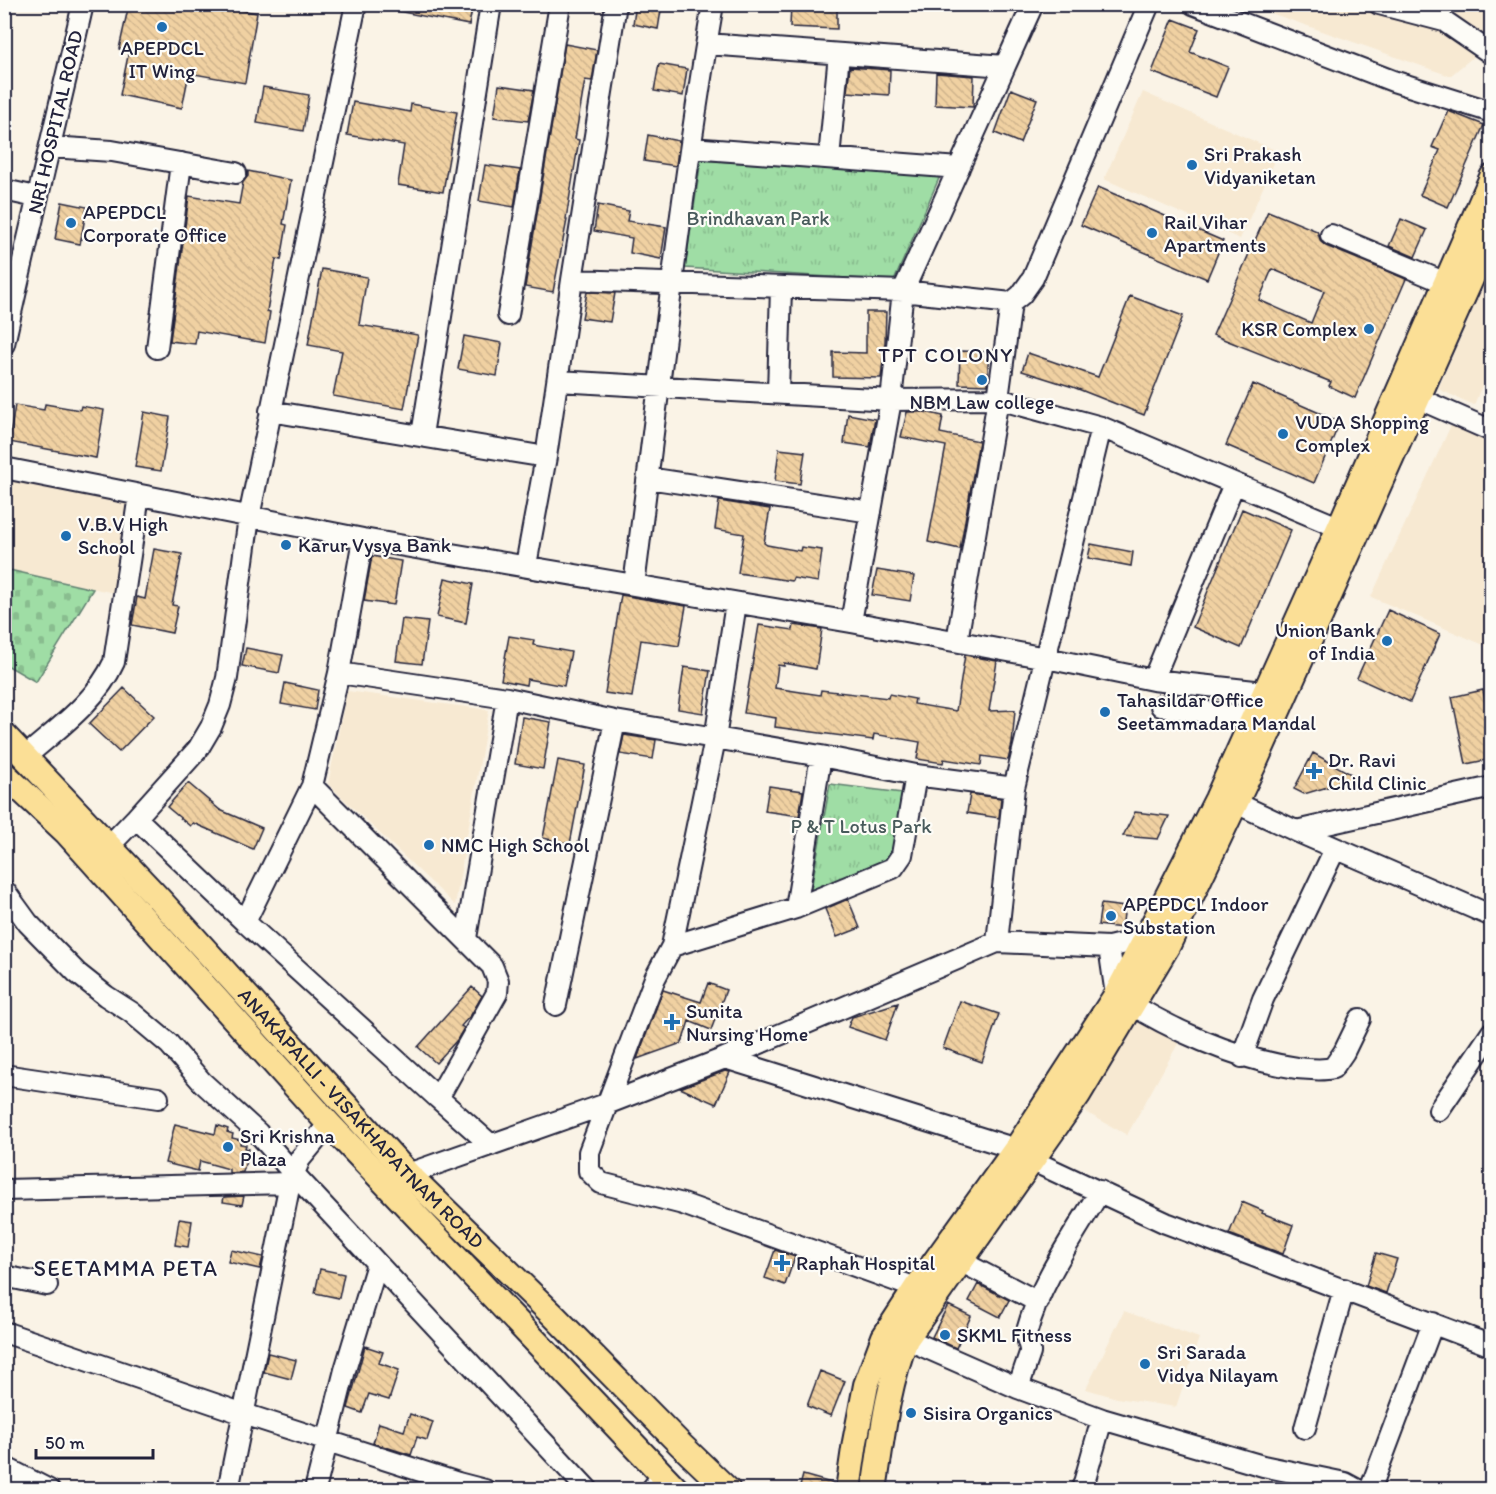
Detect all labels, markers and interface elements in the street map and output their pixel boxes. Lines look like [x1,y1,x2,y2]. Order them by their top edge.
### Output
marker: APEPDCL IT Wing [155,20,169,34]
street label: NRI HOSPITAL ROAD [22,28,88,216]
place label: APEPDCL IT Wing [120,36,204,83]
place label: Sri Prakash Vidyaniketan [1204,142,1316,189]
marker: Sri Prakash Vidyaniketan [1185,158,1199,172]
place label: APEPDCL Corporate Office [83,200,227,247]
park label: Brindhavan Park [687,206,829,230]
place label: Rail Vihar Apartments [1164,210,1266,257]
marker: APEPDCL Corporate Office [64,216,78,230]
marker: Rail Vihar Apartments [1145,226,1159,240]
place label: KSR Complex [1241,317,1357,341]
marker: KSR Complex [1362,322,1376,336]
district label: TPT COLONY [878,342,1014,367]
marker: NBM Law college [975,373,989,387]
place label: NBM Law college [910,390,1054,414]
place label: VUDA Shopping Complex [1295,410,1430,457]
marker: VUDA Shopping Complex [1276,427,1290,441]
place label: V.B.V High School [78,512,168,559]
marker: V.B.V High School [59,529,73,543]
place label: Karur Vysya Bank [298,533,452,557]
marker: Karur Vysya Bank [279,538,293,552]
place label: Union Bank of India [1275,618,1376,665]
marker: Union Bank of India [1380,634,1394,648]
place label: Tahasildar Office Seetammadara Mandal [1117,688,1316,735]
marker: Tahasildar Office Seetammadara Mandal [1098,705,1112,719]
place label: Dr. Ravi Child Clinic [1328,748,1427,795]
marker: Dr. Ravi Child Clinic [1305,762,1323,780]
park label: P & T Lotus Park [790,814,932,838]
place label: NMC High School [441,833,590,857]
marker: NMC High School [422,838,436,852]
place label: APEPDCL Indoor Substation [1123,892,1268,939]
marker: APEPDCL Indoor Substation [1104,909,1118,923]
street label: ANAKAPALLI - VISAKHAPATNAM ROAD [233,983,489,1254]
place label: Sunita Nursing Home [686,999,808,1046]
marker: Sunita Nursing Home [663,1013,681,1031]
place label: Sri Krishna Plaza [240,1124,335,1171]
marker: Sri Krishna Plaza [221,1140,235,1154]
place label: Raphah Hospital [796,1251,936,1275]
marker: Raphah Hospital [773,1254,791,1272]
district label: SEETAMMA PETA [34,1255,218,1282]
place label: SKML Fitness [957,1323,1072,1347]
marker: SKML Fitness [938,1328,952,1342]
place label: Sri Sarada Vidya Nilayam [1157,1340,1278,1387]
marker: Sri Sarada Vidya Nilayam [1138,1357,1152,1371]
place label: Sisira Organics [923,1401,1053,1425]
marker: Sisira Organics [904,1406,918,1420]
scale bar [36,1422,153,1460]
text: 50 m [45,1432,85,1454]

